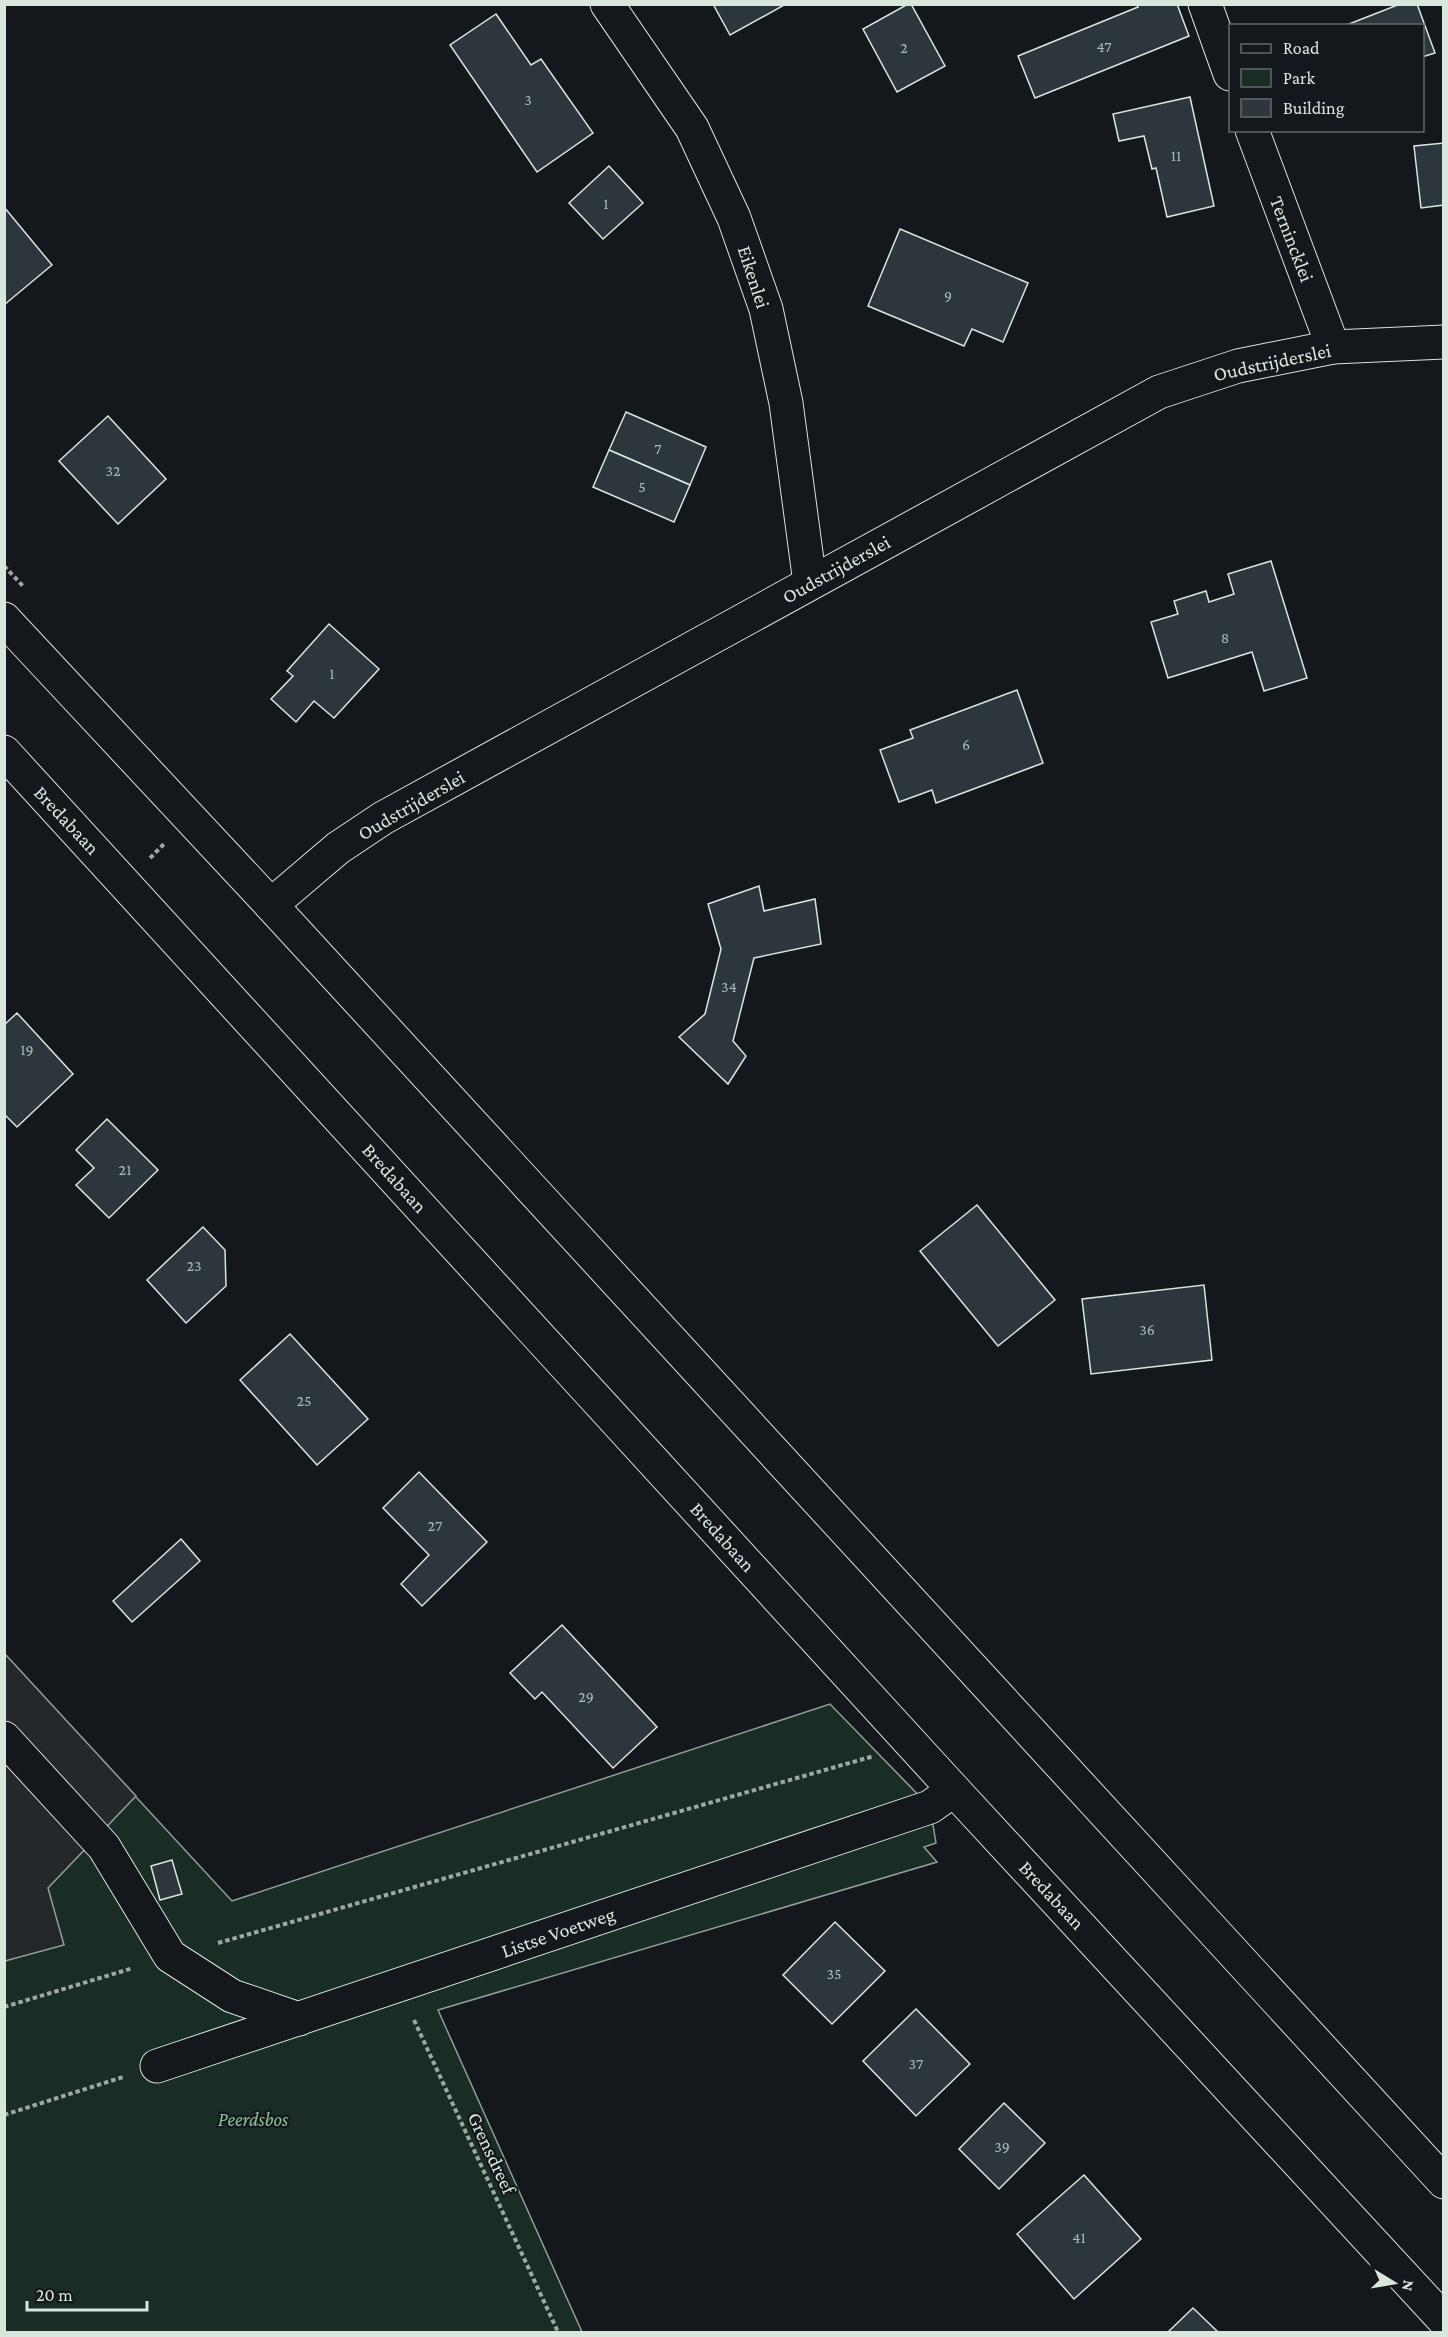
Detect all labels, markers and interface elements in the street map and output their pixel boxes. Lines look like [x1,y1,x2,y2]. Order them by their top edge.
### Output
legend [1229,24,1424,132]
house number: 47 [1096,38,1112,55]
text: Road [1283,38,1320,58]
house number: 2 [900,39,908,56]
text: Park [1283,68,1315,88]
house number: 3 [524,91,532,108]
text: Building [1283,98,1345,118]
house number: 11 [1171,147,1181,164]
street label: Ternincklei [1266,193,1318,285]
house number: 1 [603,195,609,212]
street label: Eikenlei [734,243,774,311]
house number: 9 [944,287,952,304]
street label: Oudstrijderslei [1211,339,1333,386]
house number: 7 [654,440,662,457]
house number: 32 [105,462,121,479]
house number: 5 [638,478,646,495]
street label: Oudstrijderslei [778,530,894,609]
house number: 8 [1221,629,1229,646]
house number: 1 [329,665,335,682]
house number: 6 [962,736,970,753]
street label: Oudstrijderslei [354,766,469,845]
street label: Bredabaan [30,781,104,859]
house number: 34 [721,978,737,995]
house number: 19 [20,1041,34,1058]
street label: Bredabaan [358,1139,432,1217]
house number: 21 [119,1161,131,1178]
house number: 23 [186,1257,202,1274]
house number: 36 [1139,1321,1155,1338]
house number: 25 [296,1392,312,1409]
street label: Bredabaan [686,1498,760,1576]
house number: 27 [428,1517,443,1534]
house number: 29 [578,1688,594,1705]
street label: Bredabaan [1015,1856,1089,1934]
street label: Listse Voetweg [498,1902,618,1963]
house number: 35 [826,1965,842,1982]
house number: 37 [909,2055,924,2072]
park label: Peerdsbos [218,2108,289,2130]
street label: Grensdreef [464,2109,521,2198]
house number: 39 [994,2138,1010,2155]
house number: 41 [1072,2229,1086,2246]
north arrow [1364,2253,1424,2313]
scale bar [27,2274,147,2312]
text: N [1399,2279,1418,2293]
text: 20 m [36,2285,73,2305]

